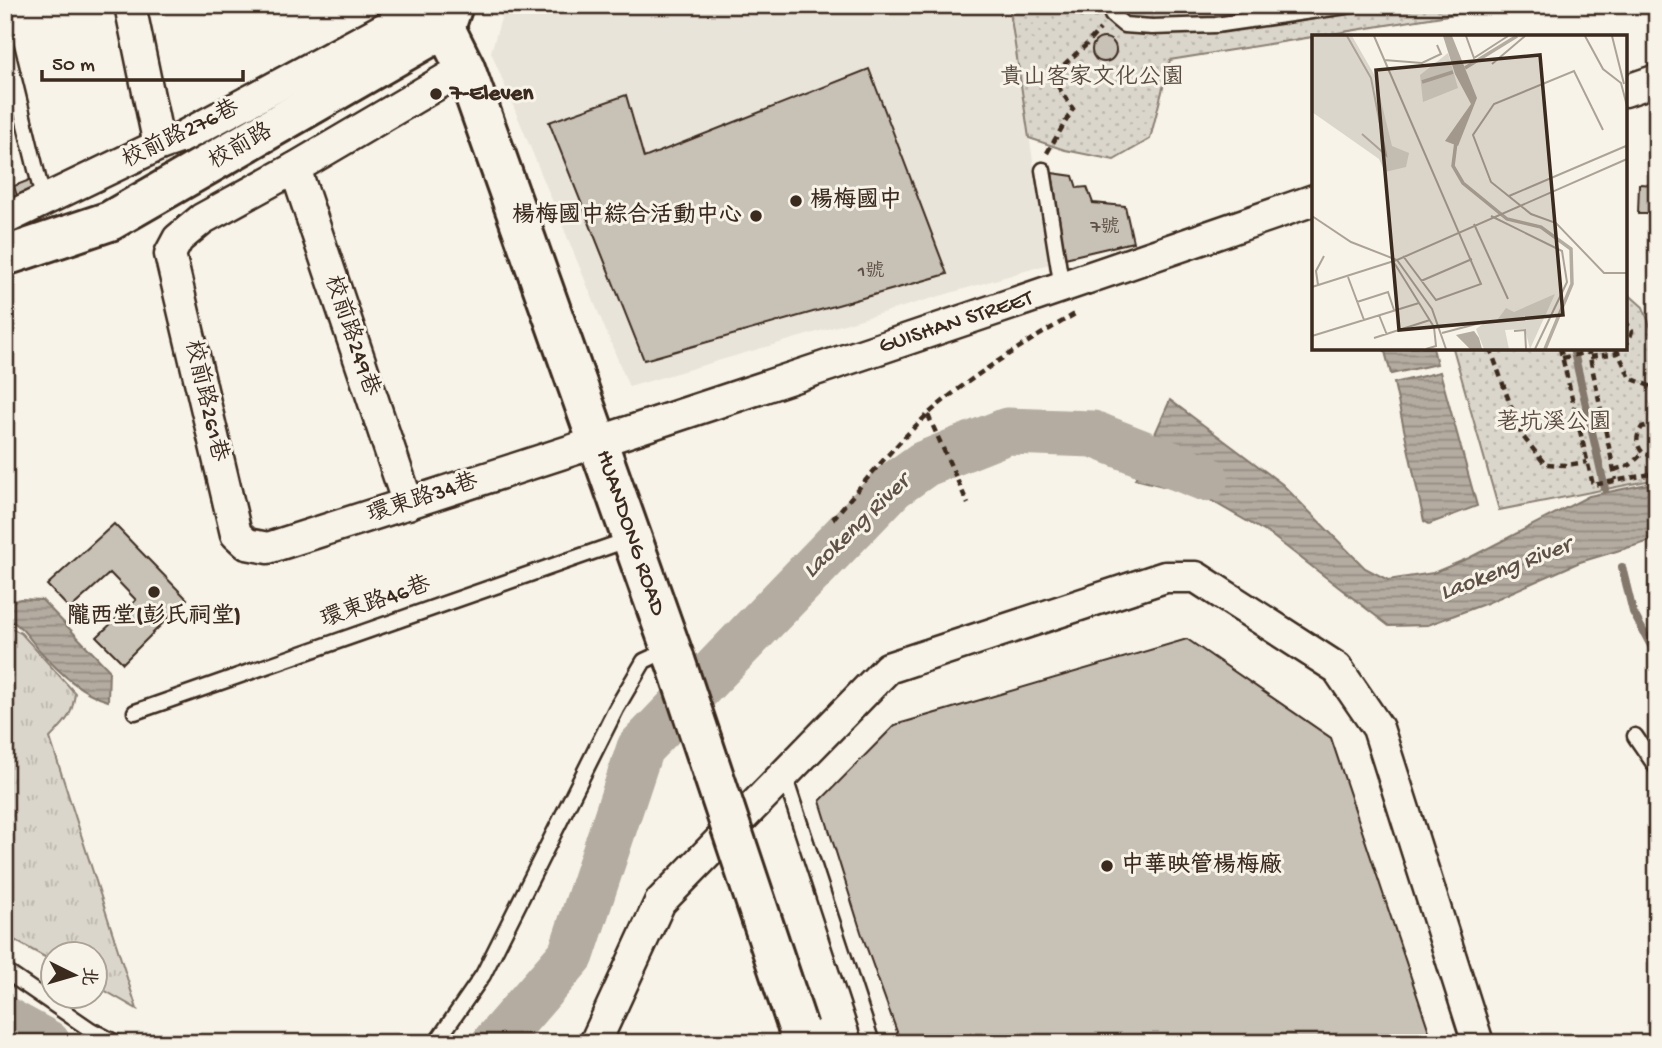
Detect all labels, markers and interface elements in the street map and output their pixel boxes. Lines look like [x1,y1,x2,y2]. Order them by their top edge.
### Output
inset map [1312,35,1627,350]
scale bar [42,38,243,82]
text: 50 m [52,54,95,79]
park label: 貴山客家文化公園 [1000,64,1184,92]
place label: 7-Eleven [449,81,534,108]
marker: 7-Eleven [428,86,444,102]
street label: 校前路276巷 [118,95,244,175]
street label: 校前路 [204,118,278,176]
place label: 楊梅國中 [810,186,902,215]
marker: 楊梅國中 [788,193,804,209]
place label: 楊梅國中綜合活動中心 [512,201,742,230]
marker: 楊梅國中綜合活動中心 [748,208,764,224]
house number: 7號 [1090,216,1119,240]
house number: 1號 [857,260,884,284]
street label: 校前路249巷 [318,272,385,401]
street label: GUISHAN STREET [876,285,1037,361]
street label: 校前路261巷 [178,337,233,466]
park label: 荖坑溪公園 [1497,409,1612,437]
street label: HUANDONG ROAD [589,447,671,620]
water label: Laokeng River [797,466,920,585]
street label: 環東路34巷 [364,467,483,530]
water label: Laokeng River [1437,530,1580,608]
street label: 環東路46巷 [317,570,435,634]
marker: 隴西堂(彭氏祠堂) [146,584,162,600]
place label: 隴西堂(彭氏祠堂) [67,603,241,631]
place label: 中華映管楊梅廠 [1121,851,1282,880]
marker: 中華映管楊梅廠 [1099,858,1115,874]
north arrow [38,940,108,1010]
text: 北 [75,966,100,987]

